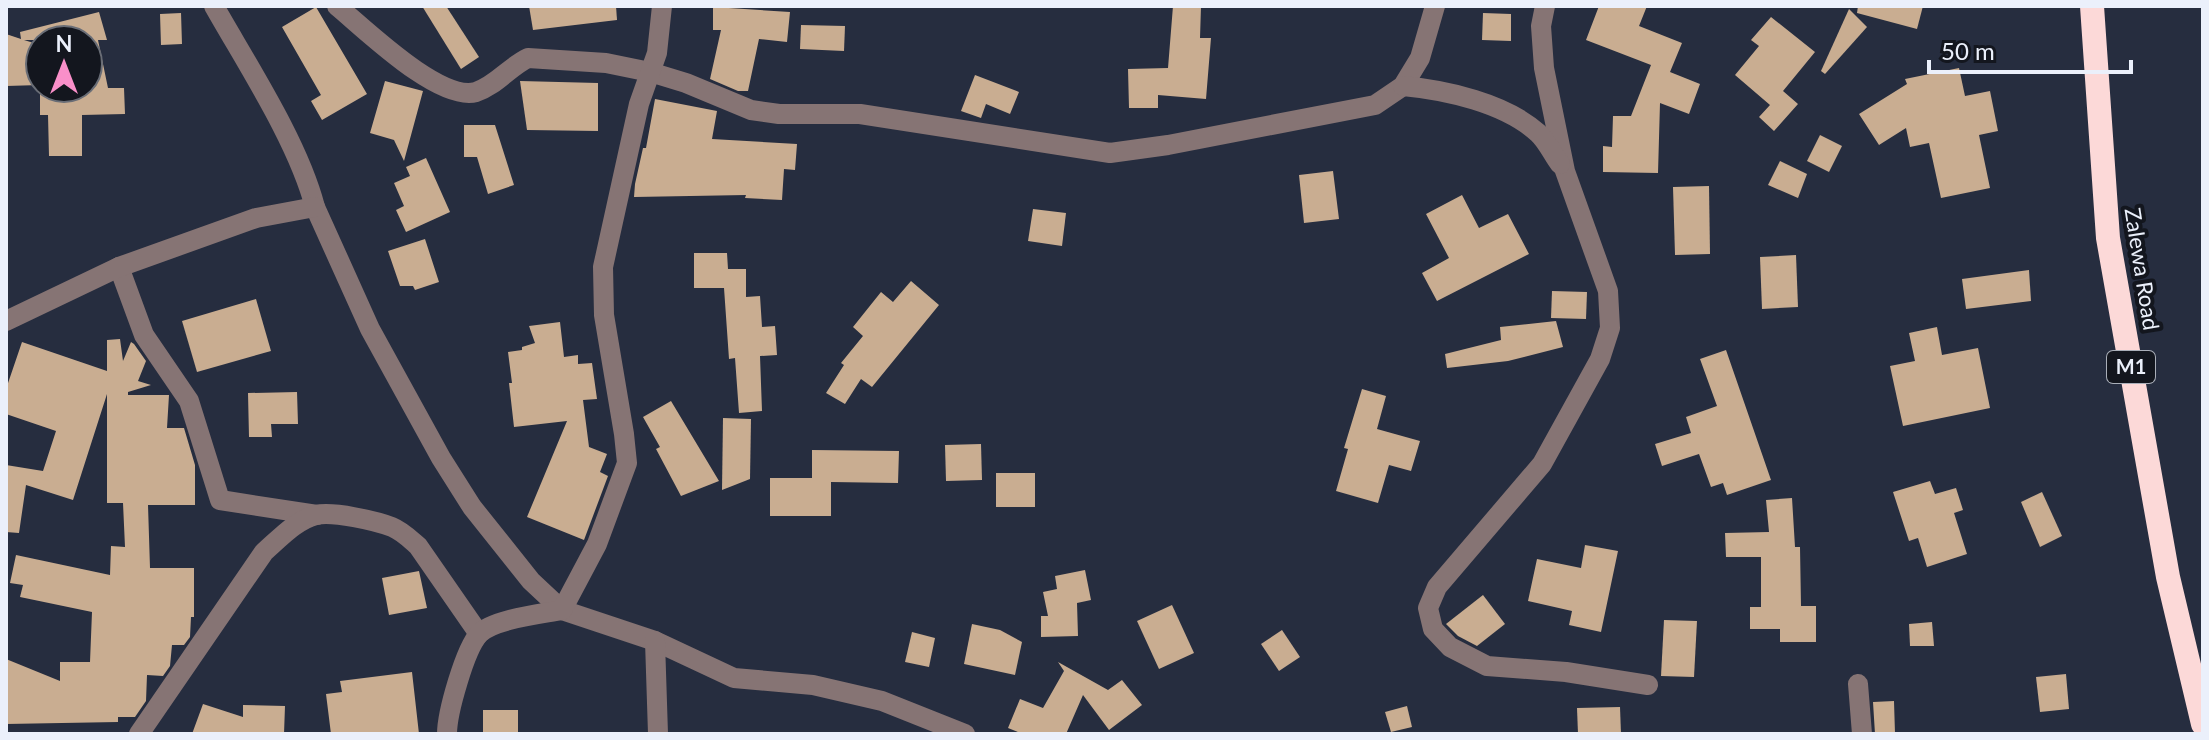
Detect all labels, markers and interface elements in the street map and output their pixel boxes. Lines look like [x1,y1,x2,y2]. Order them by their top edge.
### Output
north arrow [24,24,104,104]
scale bar [1929,24,2131,74]
text: N [56,30,72,57]
text: 50 m [1941,36,1995,65]
street label: Zalewa Road [2120,206,2165,332]
road number: M1 [2107,351,2155,383]

